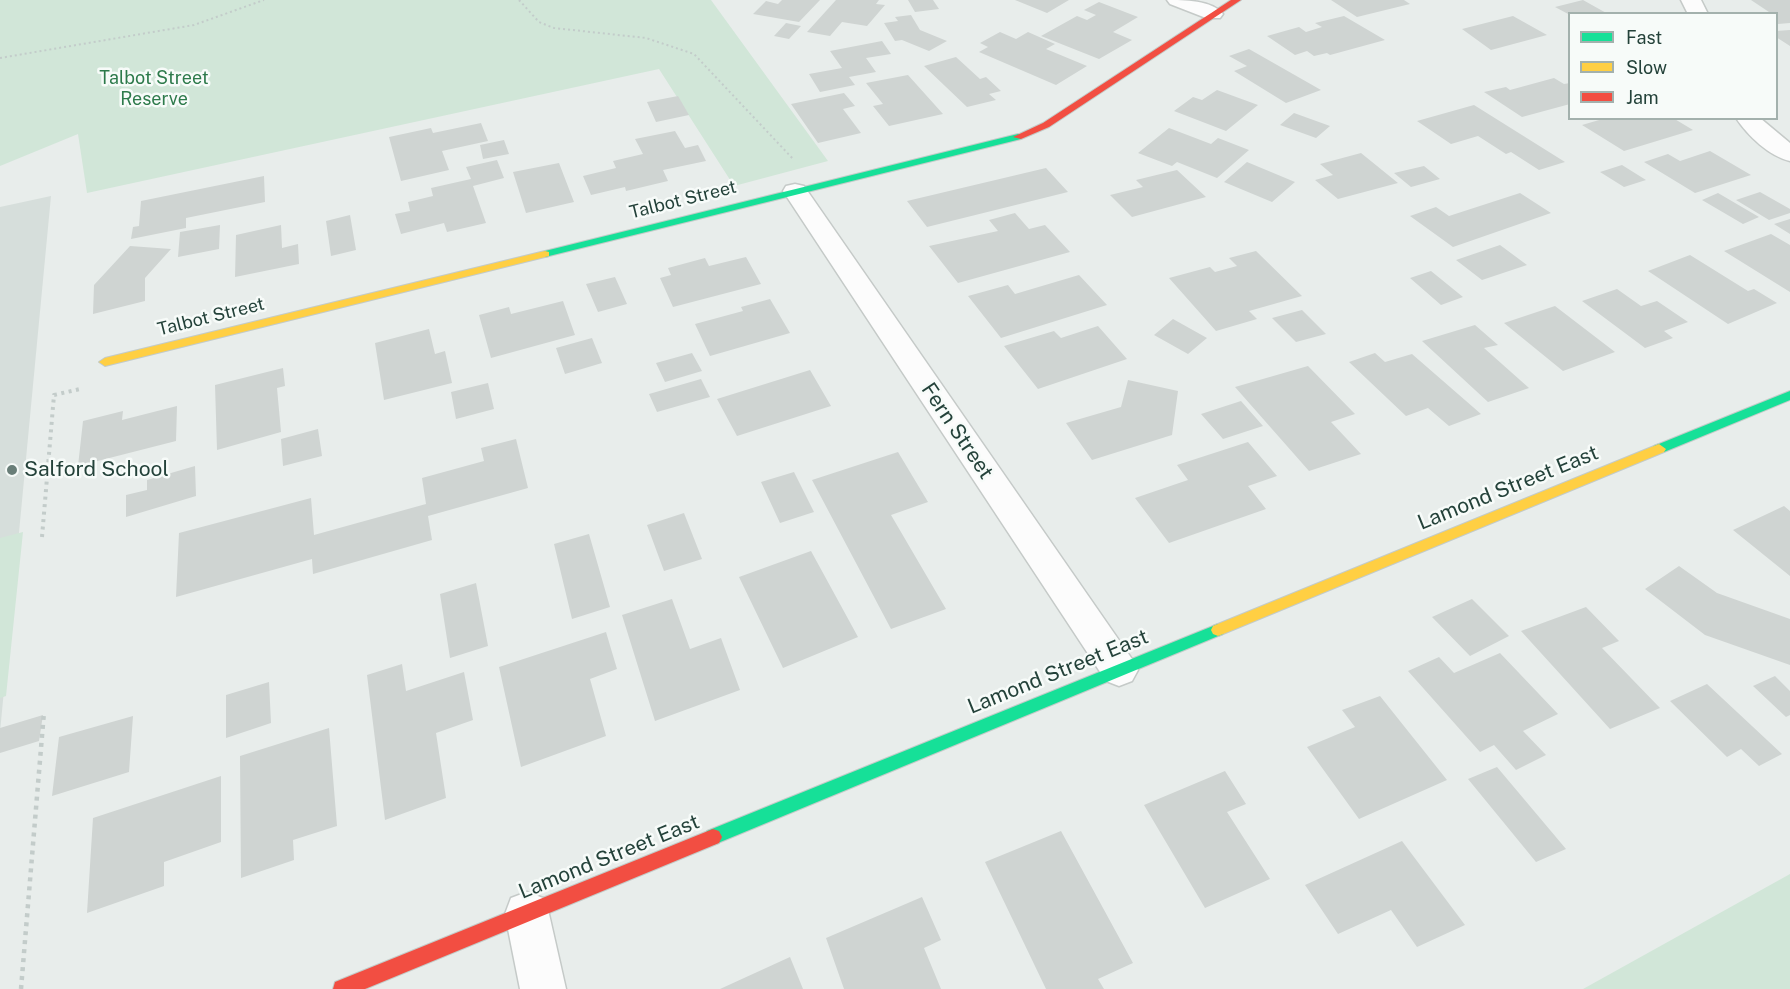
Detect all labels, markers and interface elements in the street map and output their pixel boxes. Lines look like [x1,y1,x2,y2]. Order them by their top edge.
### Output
legend [1568,12,1778,120]
text: Fast [1626,27,1662,48]
text: Slow [1626,57,1667,78]
park label: Talbot Street Reserve [99,67,209,110]
text: Jam [1626,87,1659,108]
street label: Talbot Street [627,176,739,224]
street label: Talbot Street [155,293,267,341]
street label: Fern Street [916,378,998,484]
street label: Lamond Street East [1414,440,1602,536]
place label: Salford School [24,457,169,483]
marker: Salford School [5,463,19,477]
street label: Lamond Street East [964,624,1152,720]
street label: Lamond Street East [515,809,703,905]

